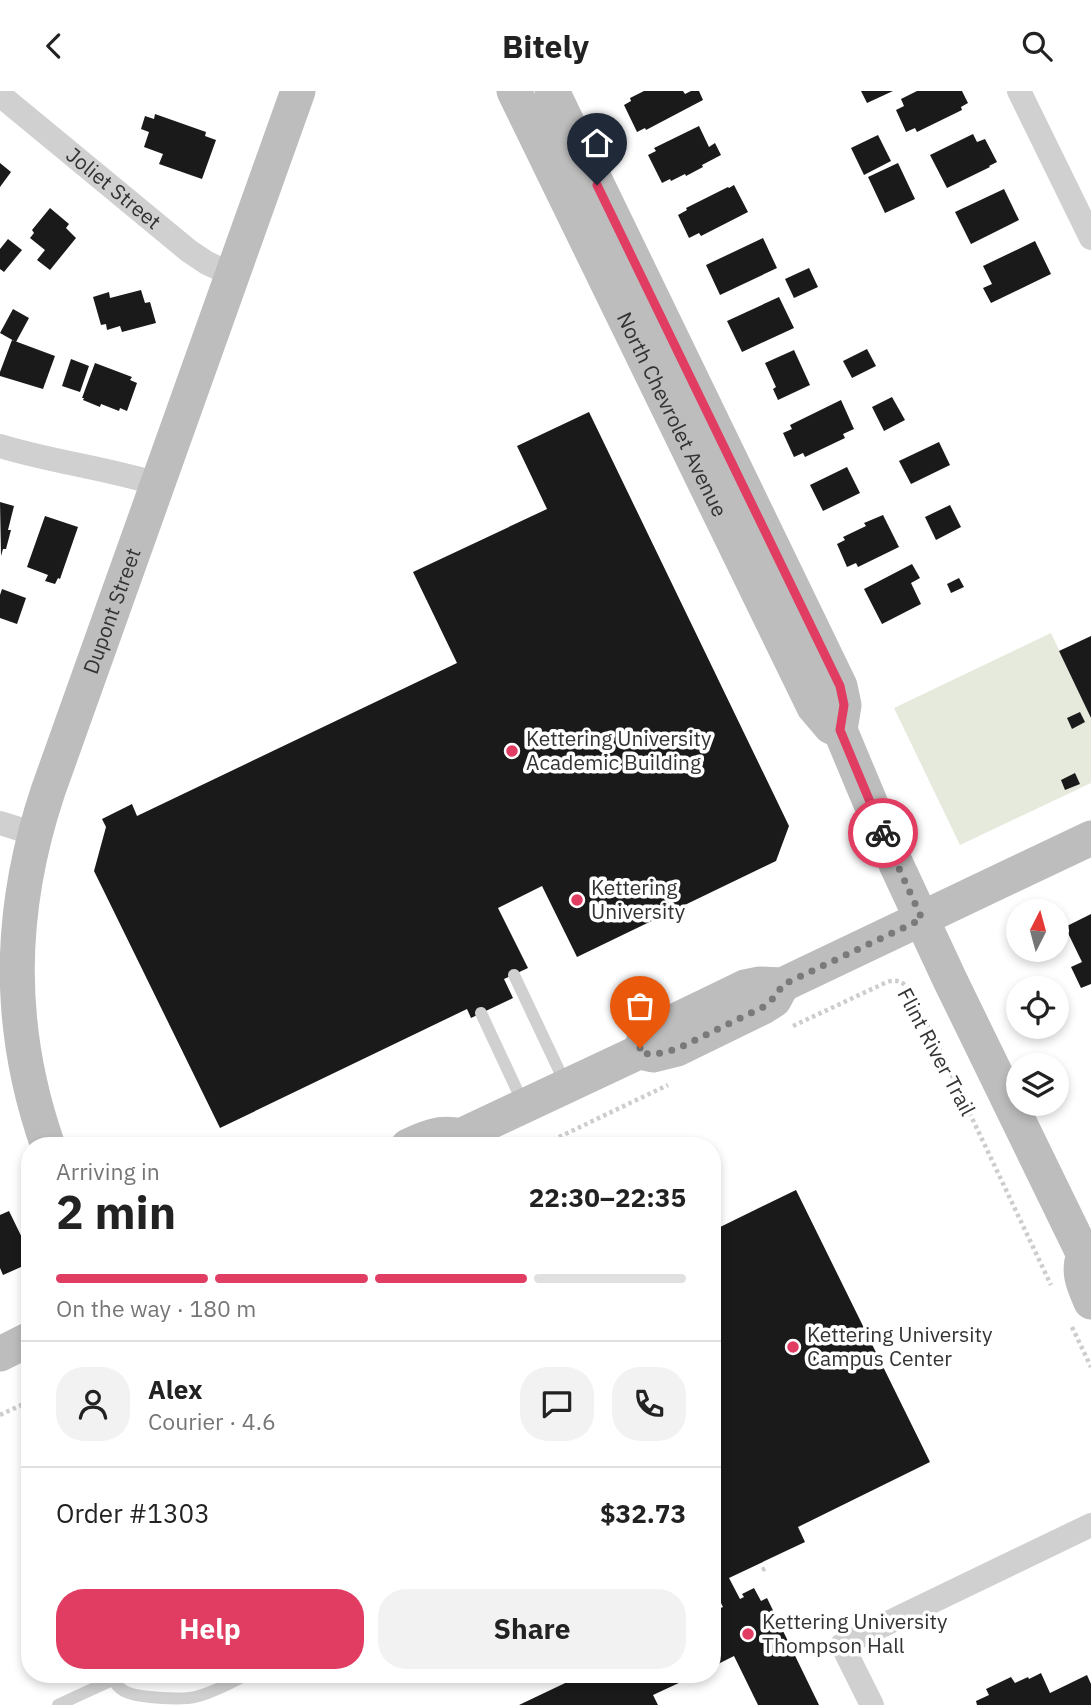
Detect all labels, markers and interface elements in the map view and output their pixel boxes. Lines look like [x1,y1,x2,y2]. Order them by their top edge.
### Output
text: Bitely [502,25,589,67]
icon: back [35,27,73,65]
icon: search [1018,27,1056,65]
pin [567,113,627,185]
icon: home [578,124,616,162]
street label: Joliet Street [61,140,167,235]
street label: North Chevrolet Avenue [611,307,734,521]
street label: Dupont Street [76,544,147,678]
place label: Kettering University Academic Building [526,724,712,776]
marker: Kettering University Academic Building [504,743,520,759]
courier [848,798,918,868]
icon: bike [864,814,902,852]
place label: Kettering University [591,873,686,925]
marker: Kettering University [569,892,585,908]
north arrow [1006,899,1069,963]
map controls [1006,899,1069,1116]
pin [610,976,670,1048]
button: locate [1006,976,1069,1039]
street label: Flint River Trail [891,983,982,1121]
icon: bag [621,987,659,1025]
button: layers [1006,1053,1069,1116]
text: Arriving in [56,1156,160,1186]
text: 22:30–22:35 [529,1180,686,1214]
text: 2 min [56,1182,176,1242]
text: On the way · 180 m [56,1293,256,1323]
place label: Kettering University Campus Center [807,1320,993,1372]
marker: Kettering University Campus Center [785,1339,801,1355]
button: person [56,1367,130,1441]
button: chat [520,1367,594,1441]
button: phone [612,1367,686,1441]
text: Alex [148,1372,202,1406]
text: Courier · 4.6 [148,1406,276,1436]
text: Order #1303 [56,1496,210,1530]
text: $32.73 [600,1496,686,1530]
button: Help [56,1589,364,1669]
button: Share [378,1589,686,1669]
place label: Kettering University Thompson Hall [762,1607,948,1659]
marker: Kettering University Thompson Hall [740,1626,756,1642]

